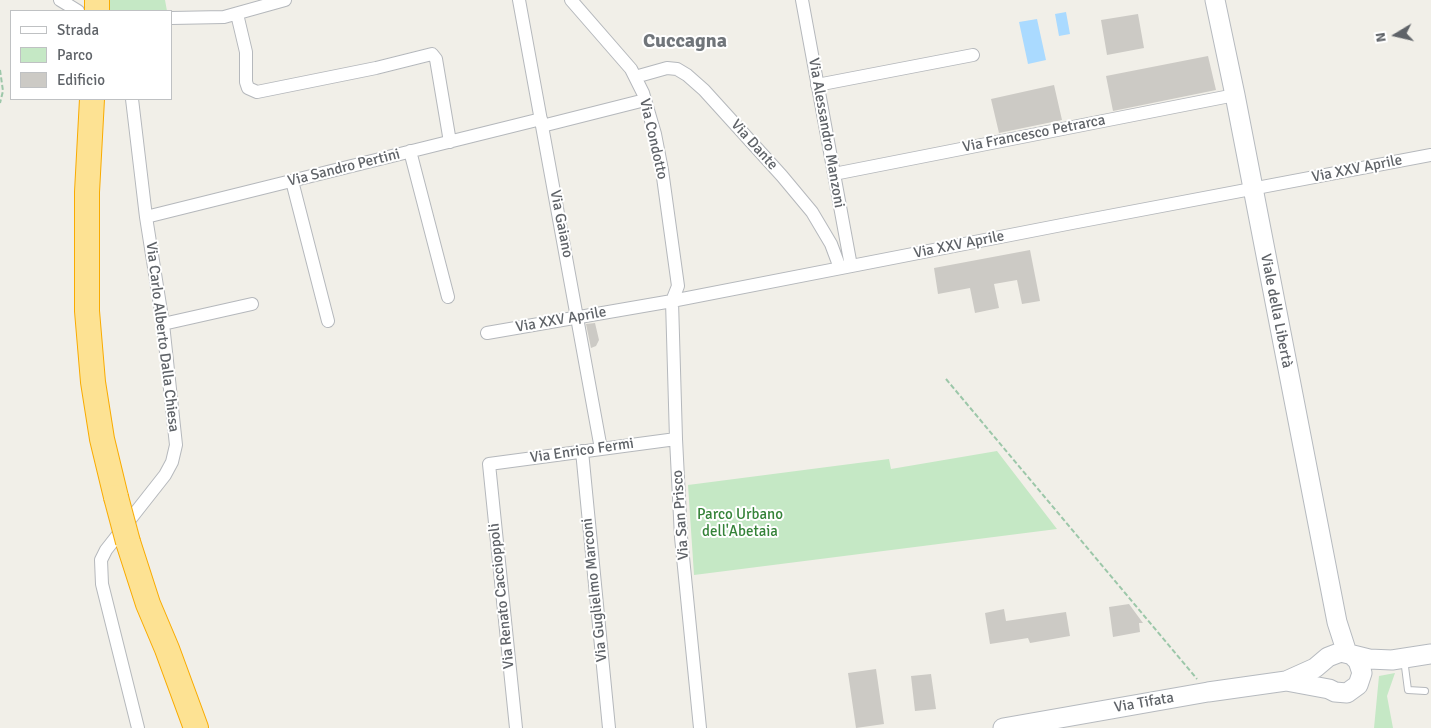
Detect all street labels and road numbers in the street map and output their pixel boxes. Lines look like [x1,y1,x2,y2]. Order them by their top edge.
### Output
street label: Via Alessandro Manzoni [804,57,848,209]
street label: Via Condotto [635,97,671,181]
street label: Via Francesco Petrarca [961,111,1107,157]
street label: Via Dante [727,116,781,174]
street label: Via Sandro Pertini [286,145,402,191]
street label: Via XXV Aprile [1310,151,1404,187]
street label: Via Gaiano [546,189,576,259]
street label: Via XXV Aprile [912,227,1006,263]
street label: Via Carlo Alberto Dalla Chiesa [141,241,183,433]
street label: Viale della Libertà [1256,252,1296,370]
street label: Via XXV Aprile [514,303,608,337]
street label: Via Enrico Fermi [529,435,635,467]
street label: Via San Prisco [669,469,693,561]
street label: Via Guglielmo Marconi [578,517,612,663]
street label: Via Renato Caccioppoli [485,522,519,670]
street label: Via Tifata [1113,689,1175,717]

